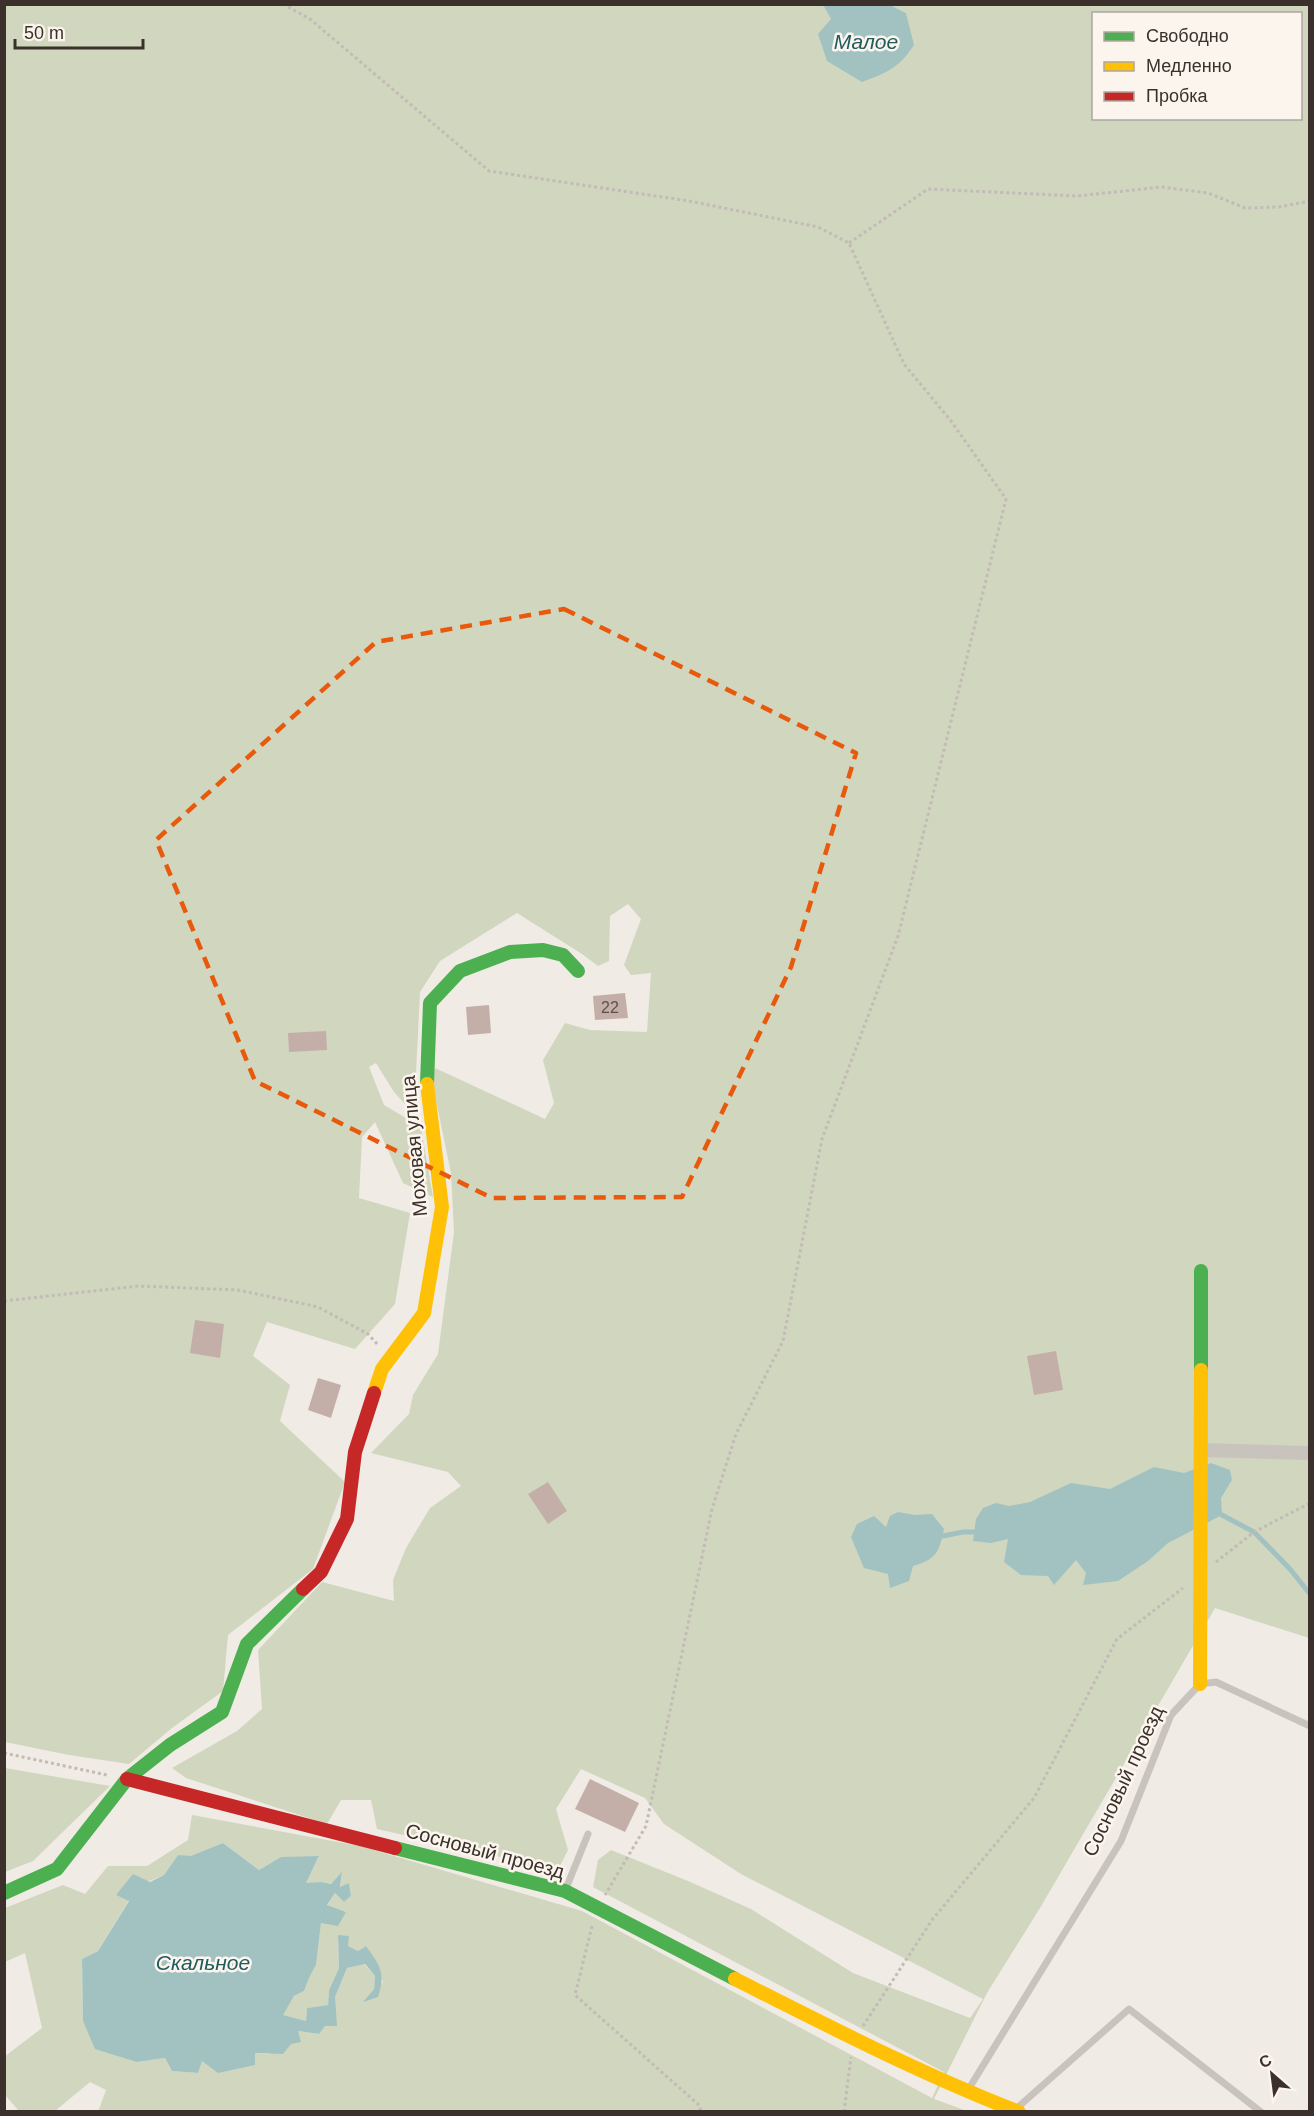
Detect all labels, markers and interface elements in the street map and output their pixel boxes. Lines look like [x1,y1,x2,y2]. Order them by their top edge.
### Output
scale bar [15,12,142,50]
legend [1092,12,1302,120]
text: 50 m [24,23,64,43]
text: Свободно [1146,26,1229,46]
water label: Малое [834,30,898,53]
text: Медленно [1146,56,1232,76]
text: Пробка [1146,86,1209,106]
house number: 22 [601,999,619,1016]
street label: Моховая улица [397,1074,431,1217]
street label: Сосновый проезд [1078,1702,1168,1860]
street label: Сосновый проезд [403,1819,567,1883]
water label: Скальное [156,1951,250,1974]
north arrow [1242,2044,1302,2104]
text: С [1256,2051,1275,2071]

